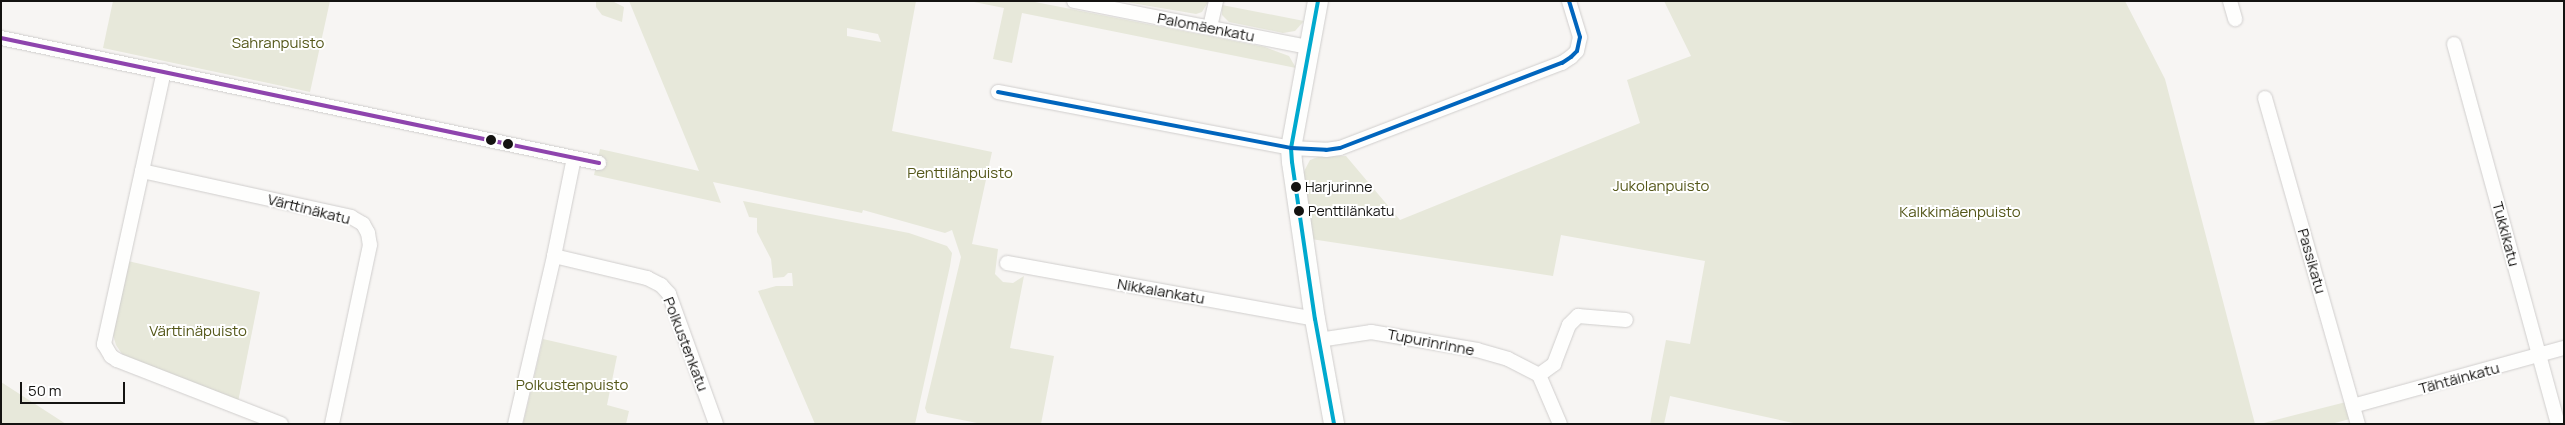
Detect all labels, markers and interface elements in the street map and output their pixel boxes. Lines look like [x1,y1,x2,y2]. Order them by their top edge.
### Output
street label: Palomäenkatu [1156,9,1256,45]
park label: Sahranpuisto [232,34,324,52]
unlabelled marker [486,135,496,145]
unlabelled marker [503,139,513,149]
park label: Penttilänpuisto [907,164,1013,182]
park label: Jukolanpuisto [1613,177,1709,195]
place label: Harjurinne [1305,179,1372,195]
marker: Harjurinne [1291,182,1301,192]
street label: Värttinäkatu [266,190,352,228]
street label: Tukkikatu [2489,200,2523,268]
place label: Penttilänkatu [1308,203,1394,219]
park label: Kalkkimäenpuisto [1899,203,2021,221]
marker: Penttilänkatu [1294,206,1304,216]
street label: Passikatu [2294,226,2330,296]
street label: Nikkalankatu [1116,274,1206,308]
street label: Polkustenkatu [660,294,712,394]
park label: Värttinäpuisto [149,322,247,340]
street label: Tupurinrinne [1386,325,1476,359]
street label: Tähtäinkatu [2417,359,2501,397]
scale bar [22,372,128,404]
park label: Polkustenpuisto [516,376,628,394]
text: 50 m [28,380,62,401]

